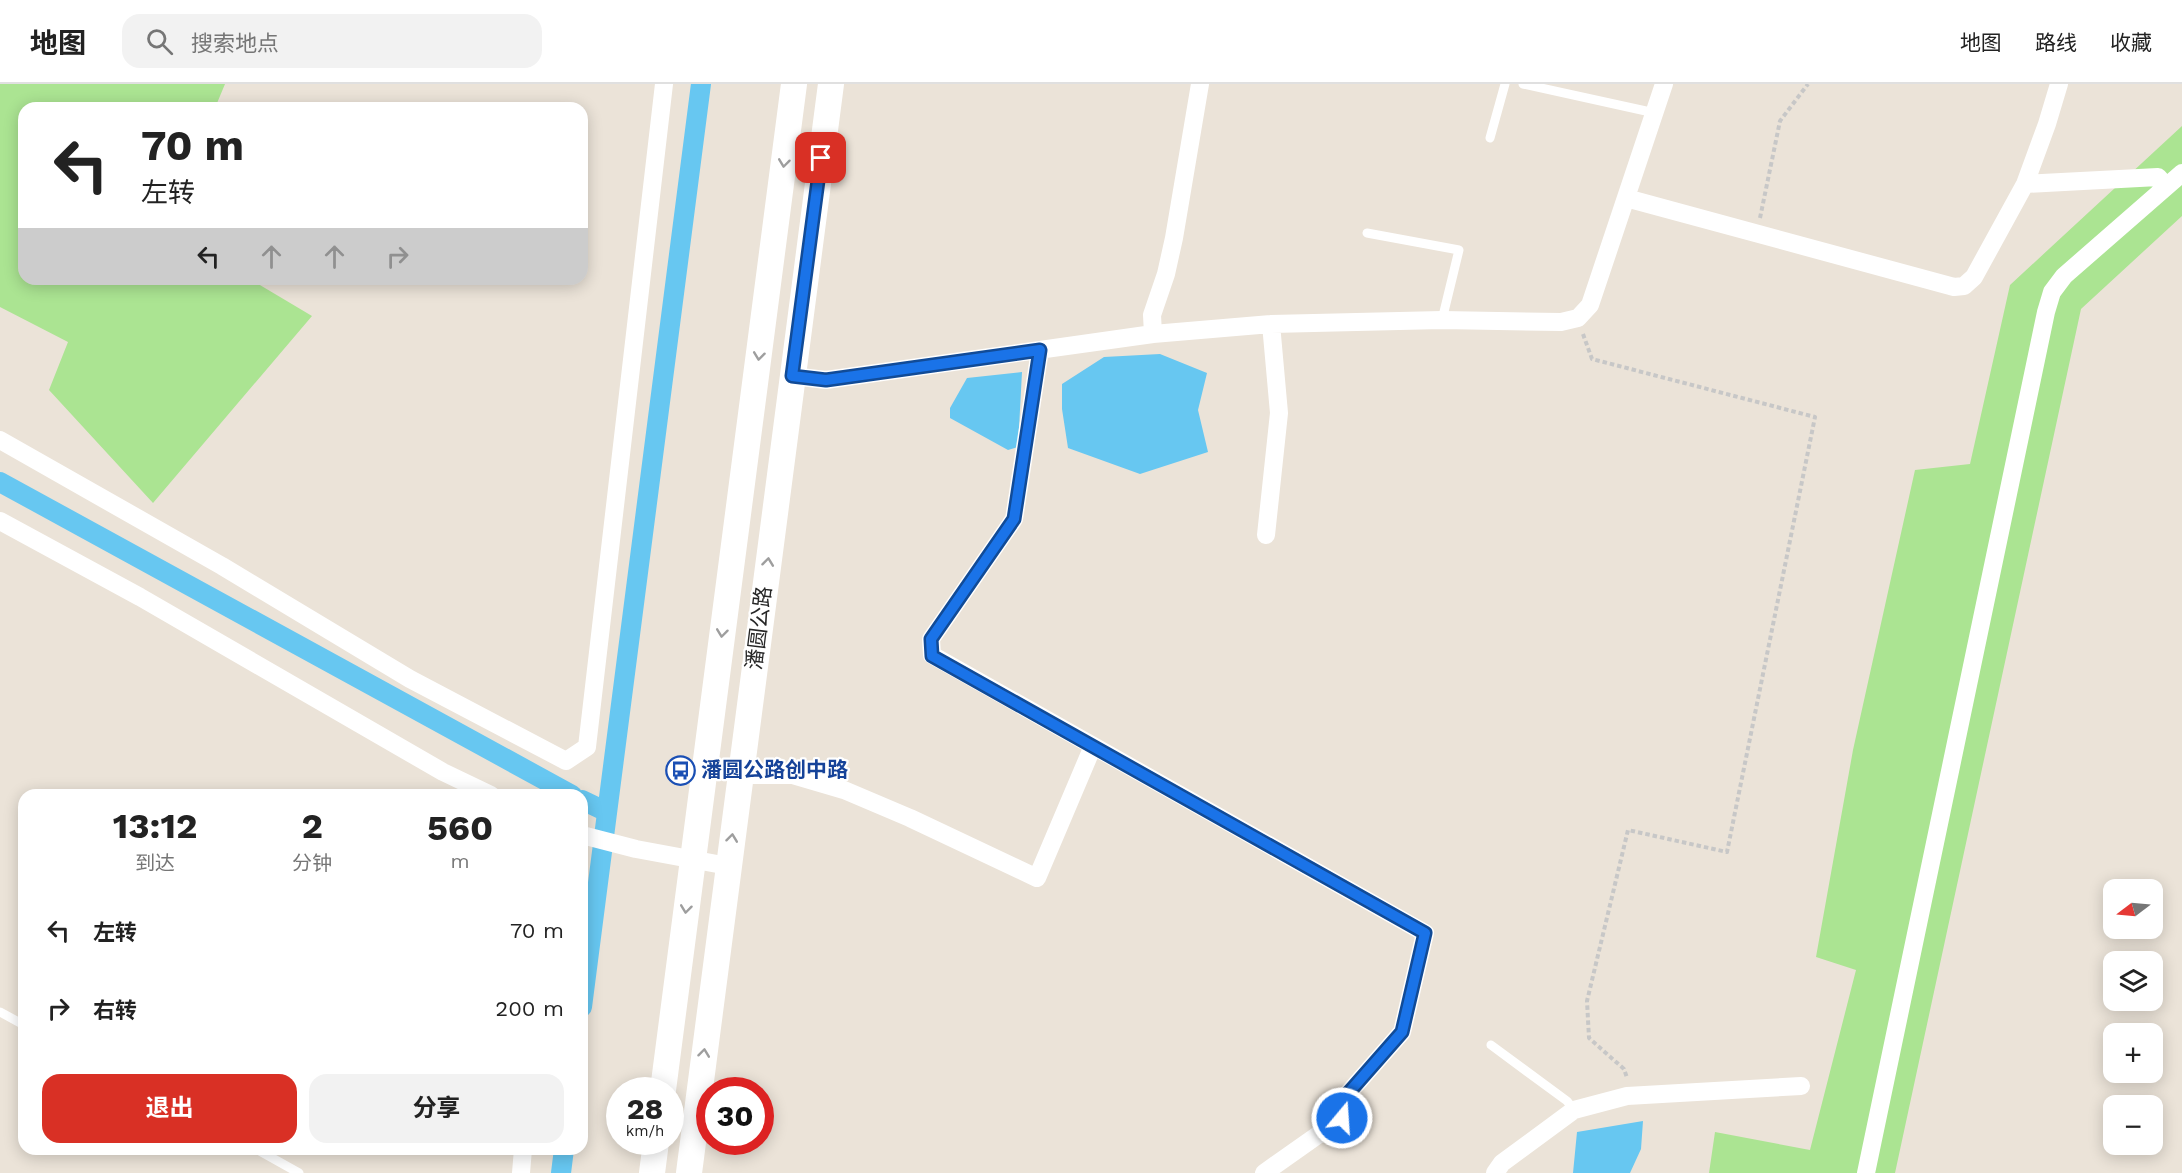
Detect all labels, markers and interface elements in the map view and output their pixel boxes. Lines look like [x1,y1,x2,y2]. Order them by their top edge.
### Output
search box [122,14,542,68]
icon: search [143,25,176,58]
text: 地图 [30,27,86,60]
text: 地图 [1960,30,2002,55]
text: 路线 [2035,30,2077,55]
text: 收藏 [2110,30,2152,55]
text: 搜索地点 [191,31,279,56]
text: 70 m [141,121,244,170]
icon: left [42,126,120,204]
pin [795,132,846,183]
icon: arrive [804,141,837,174]
one-way arrow [778,158,790,167]
text: 左转 [141,177,195,209]
icon: left [192,240,225,273]
icon: ahead [255,240,288,273]
icon: ahead [318,240,351,273]
icon: right [381,240,414,273]
one-way arrow [753,352,765,361]
one-way arrow [761,557,773,566]
street label: 潘圆公路 [741,585,776,671]
one-way arrow [717,628,729,637]
bus stop icon: 潘圆公路创中路 [664,754,696,786]
place label: 潘圆公路创中路 [701,757,848,782]
text: 13:12 [113,805,197,847]
text: 2 [301,805,323,847]
text: 560 [427,807,493,849]
one-way arrow [725,834,738,843]
text: m [451,849,470,873]
text: 到达 [135,851,175,875]
text: 分钟 [292,851,332,875]
north arrow [2103,879,2163,939]
map controls [2103,879,2163,1155]
one-way arrow [681,905,693,914]
icon: left [42,914,75,947]
text: 70 m [510,918,564,943]
text: 左转 [93,920,137,945]
button: layers [2103,951,2163,1011]
icon: right [42,992,75,1025]
text: 200 m [495,996,564,1021]
text: 右转 [93,998,137,1023]
button: + [2103,1023,2163,1083]
one-way arrow [698,1048,710,1057]
button: 退出 [42,1074,297,1143]
button: 分享 [309,1074,564,1143]
speed limit sign: 30 [696,1077,774,1155]
position arrow [1310,1086,1374,1150]
text: 28 [627,1091,663,1126]
button: − [2103,1095,2163,1155]
text: km/h [626,1122,664,1140]

